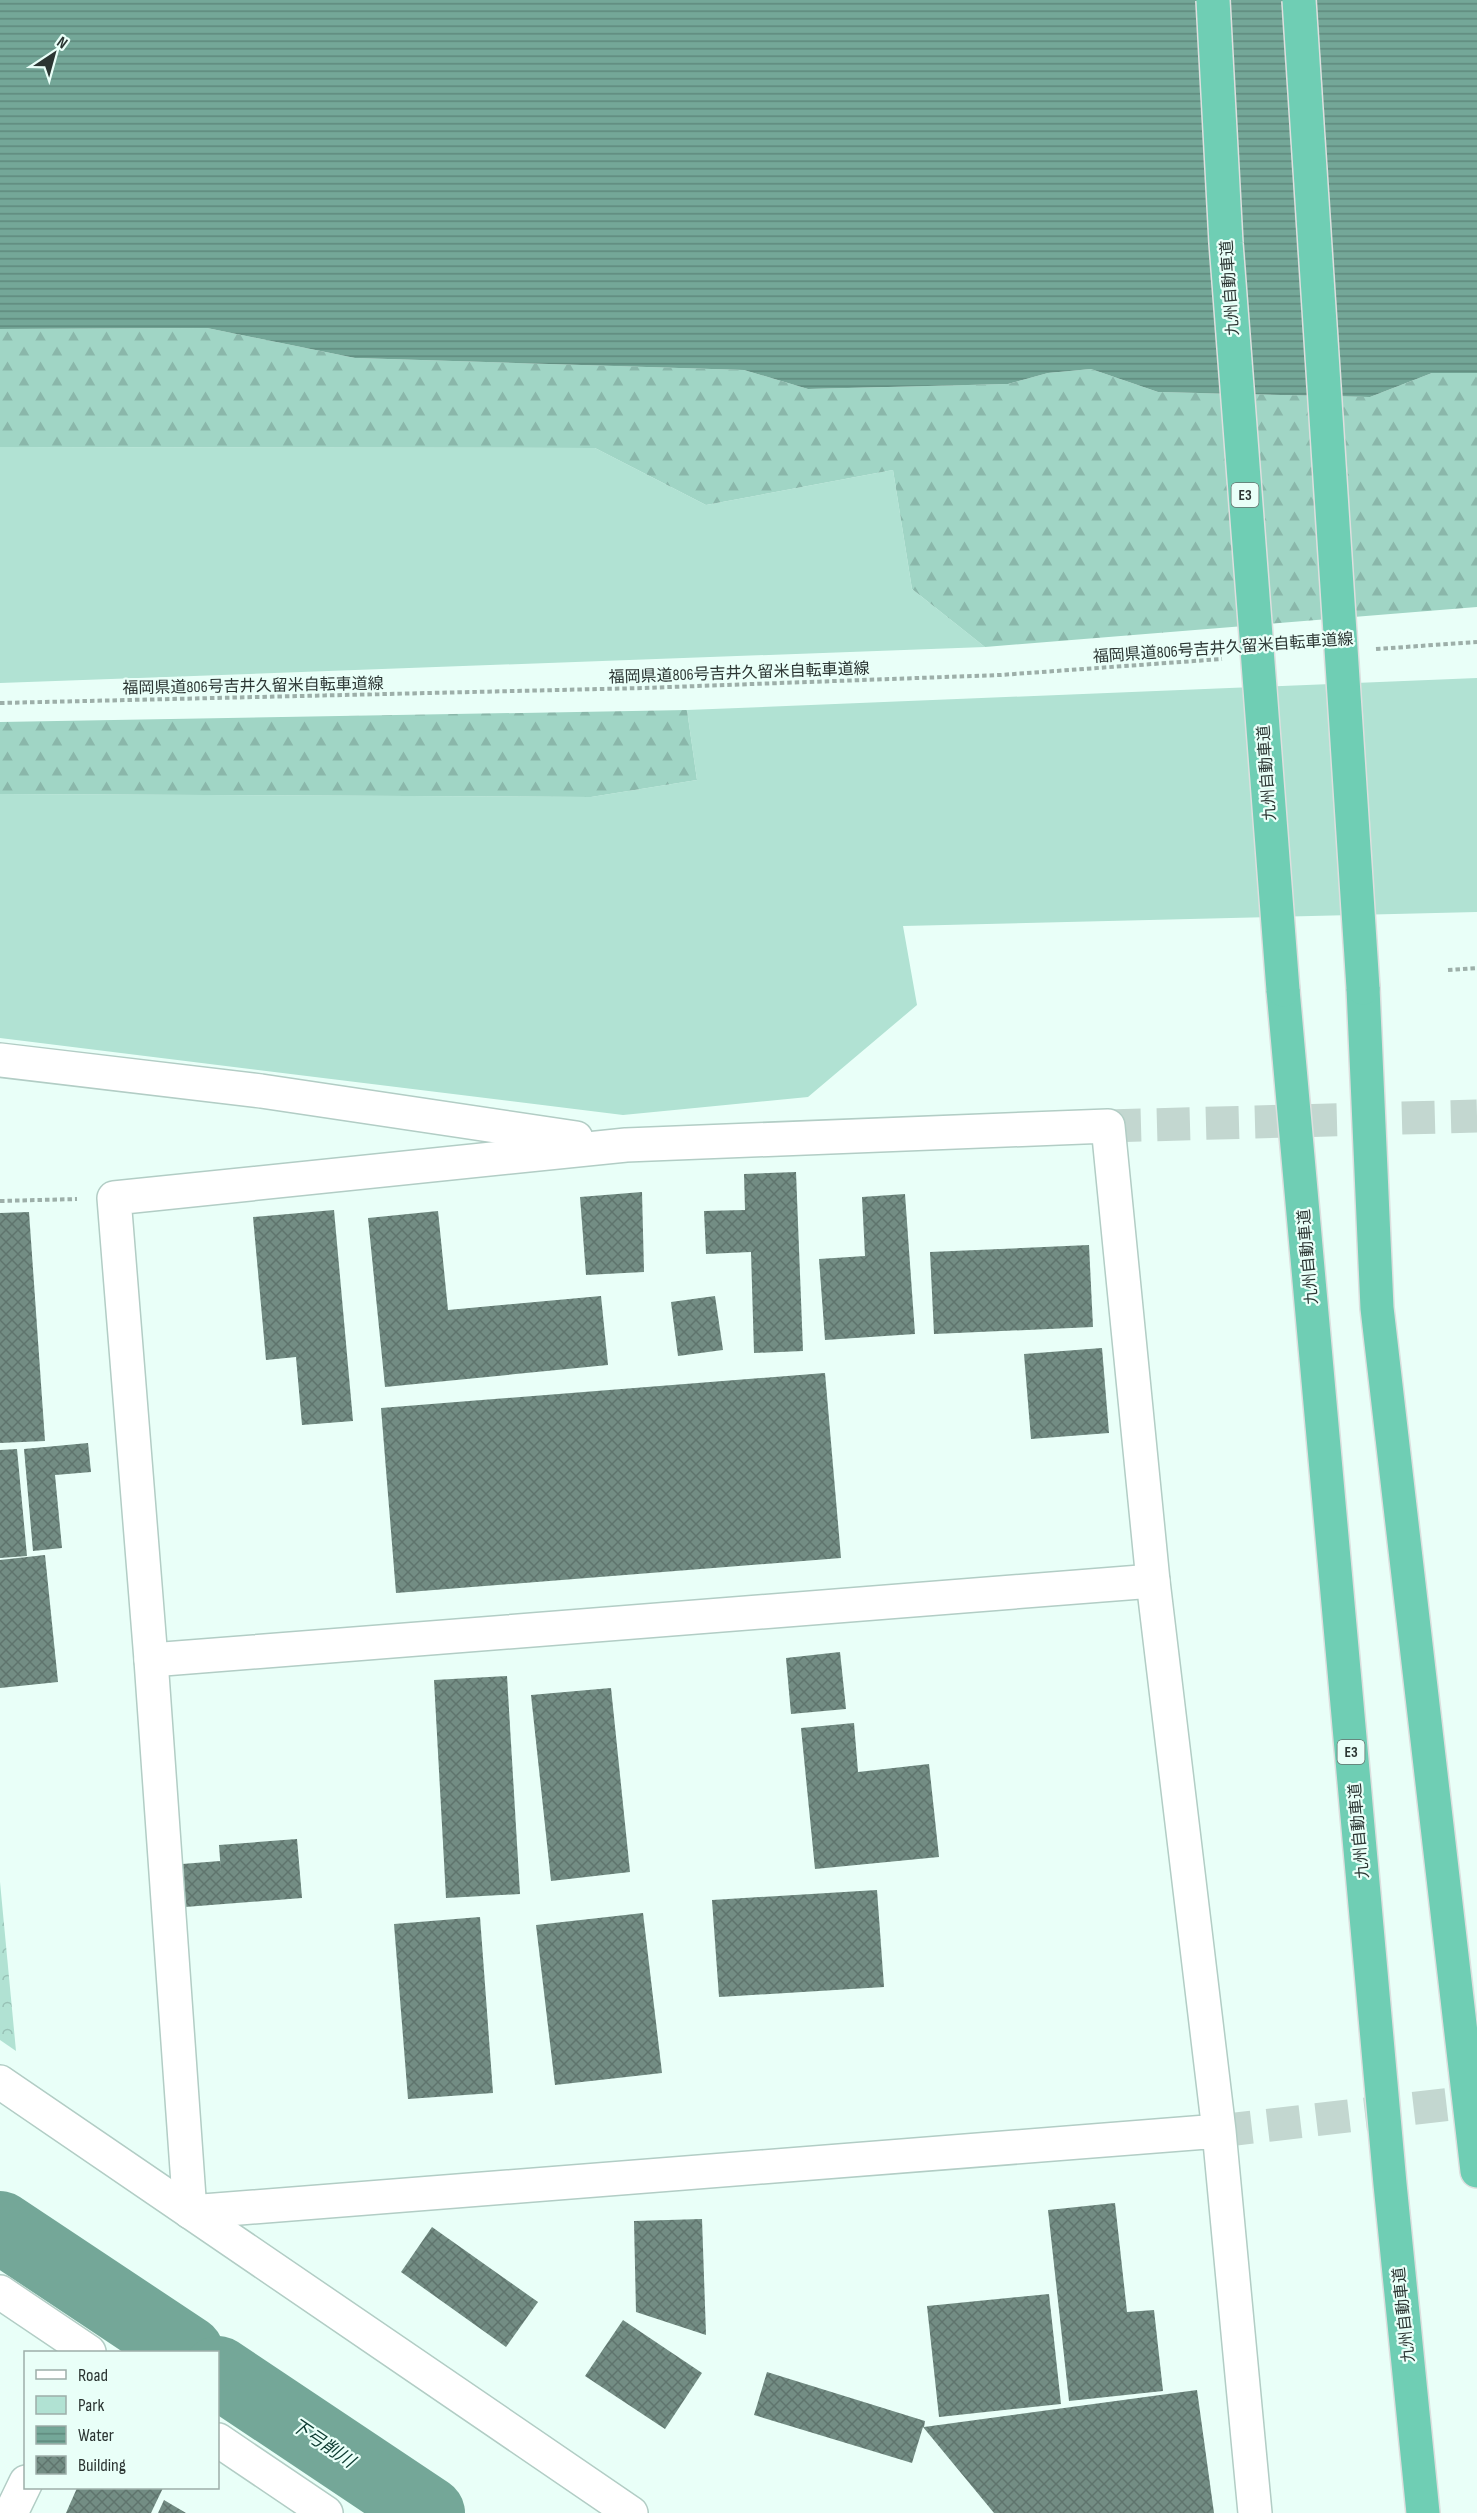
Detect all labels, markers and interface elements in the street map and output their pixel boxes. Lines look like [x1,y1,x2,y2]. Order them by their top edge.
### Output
north arrow [24,24,84,84]
text: N [53,33,71,53]
street label: 九州自動車道 [1218,239,1243,336]
road number: E3 [1232,483,1258,507]
street label: 福岡県道806号吉井久留米自転車道線 [1092,630,1354,667]
street label: 福岡県道806号吉井久留米自転車道線 [608,659,870,688]
street label: 福岡県道806号吉井久留米自転車道線 [122,675,384,698]
street label: 九州自動車道 [1255,724,1280,821]
street label: 九州自動車道 [1295,1208,1322,1306]
road number: E3 [1338,1740,1364,1764]
street label: 九州自動車道 [1346,1782,1373,1880]
street label: 九州自動車道 [1390,2266,1419,2364]
legend [24,2351,219,2489]
text: Road [78,2365,108,2386]
text: Park [78,2395,104,2416]
water label: 下弓削川 [287,2415,360,2473]
text: Water [78,2425,114,2446]
text: Building [78,2455,126,2476]

